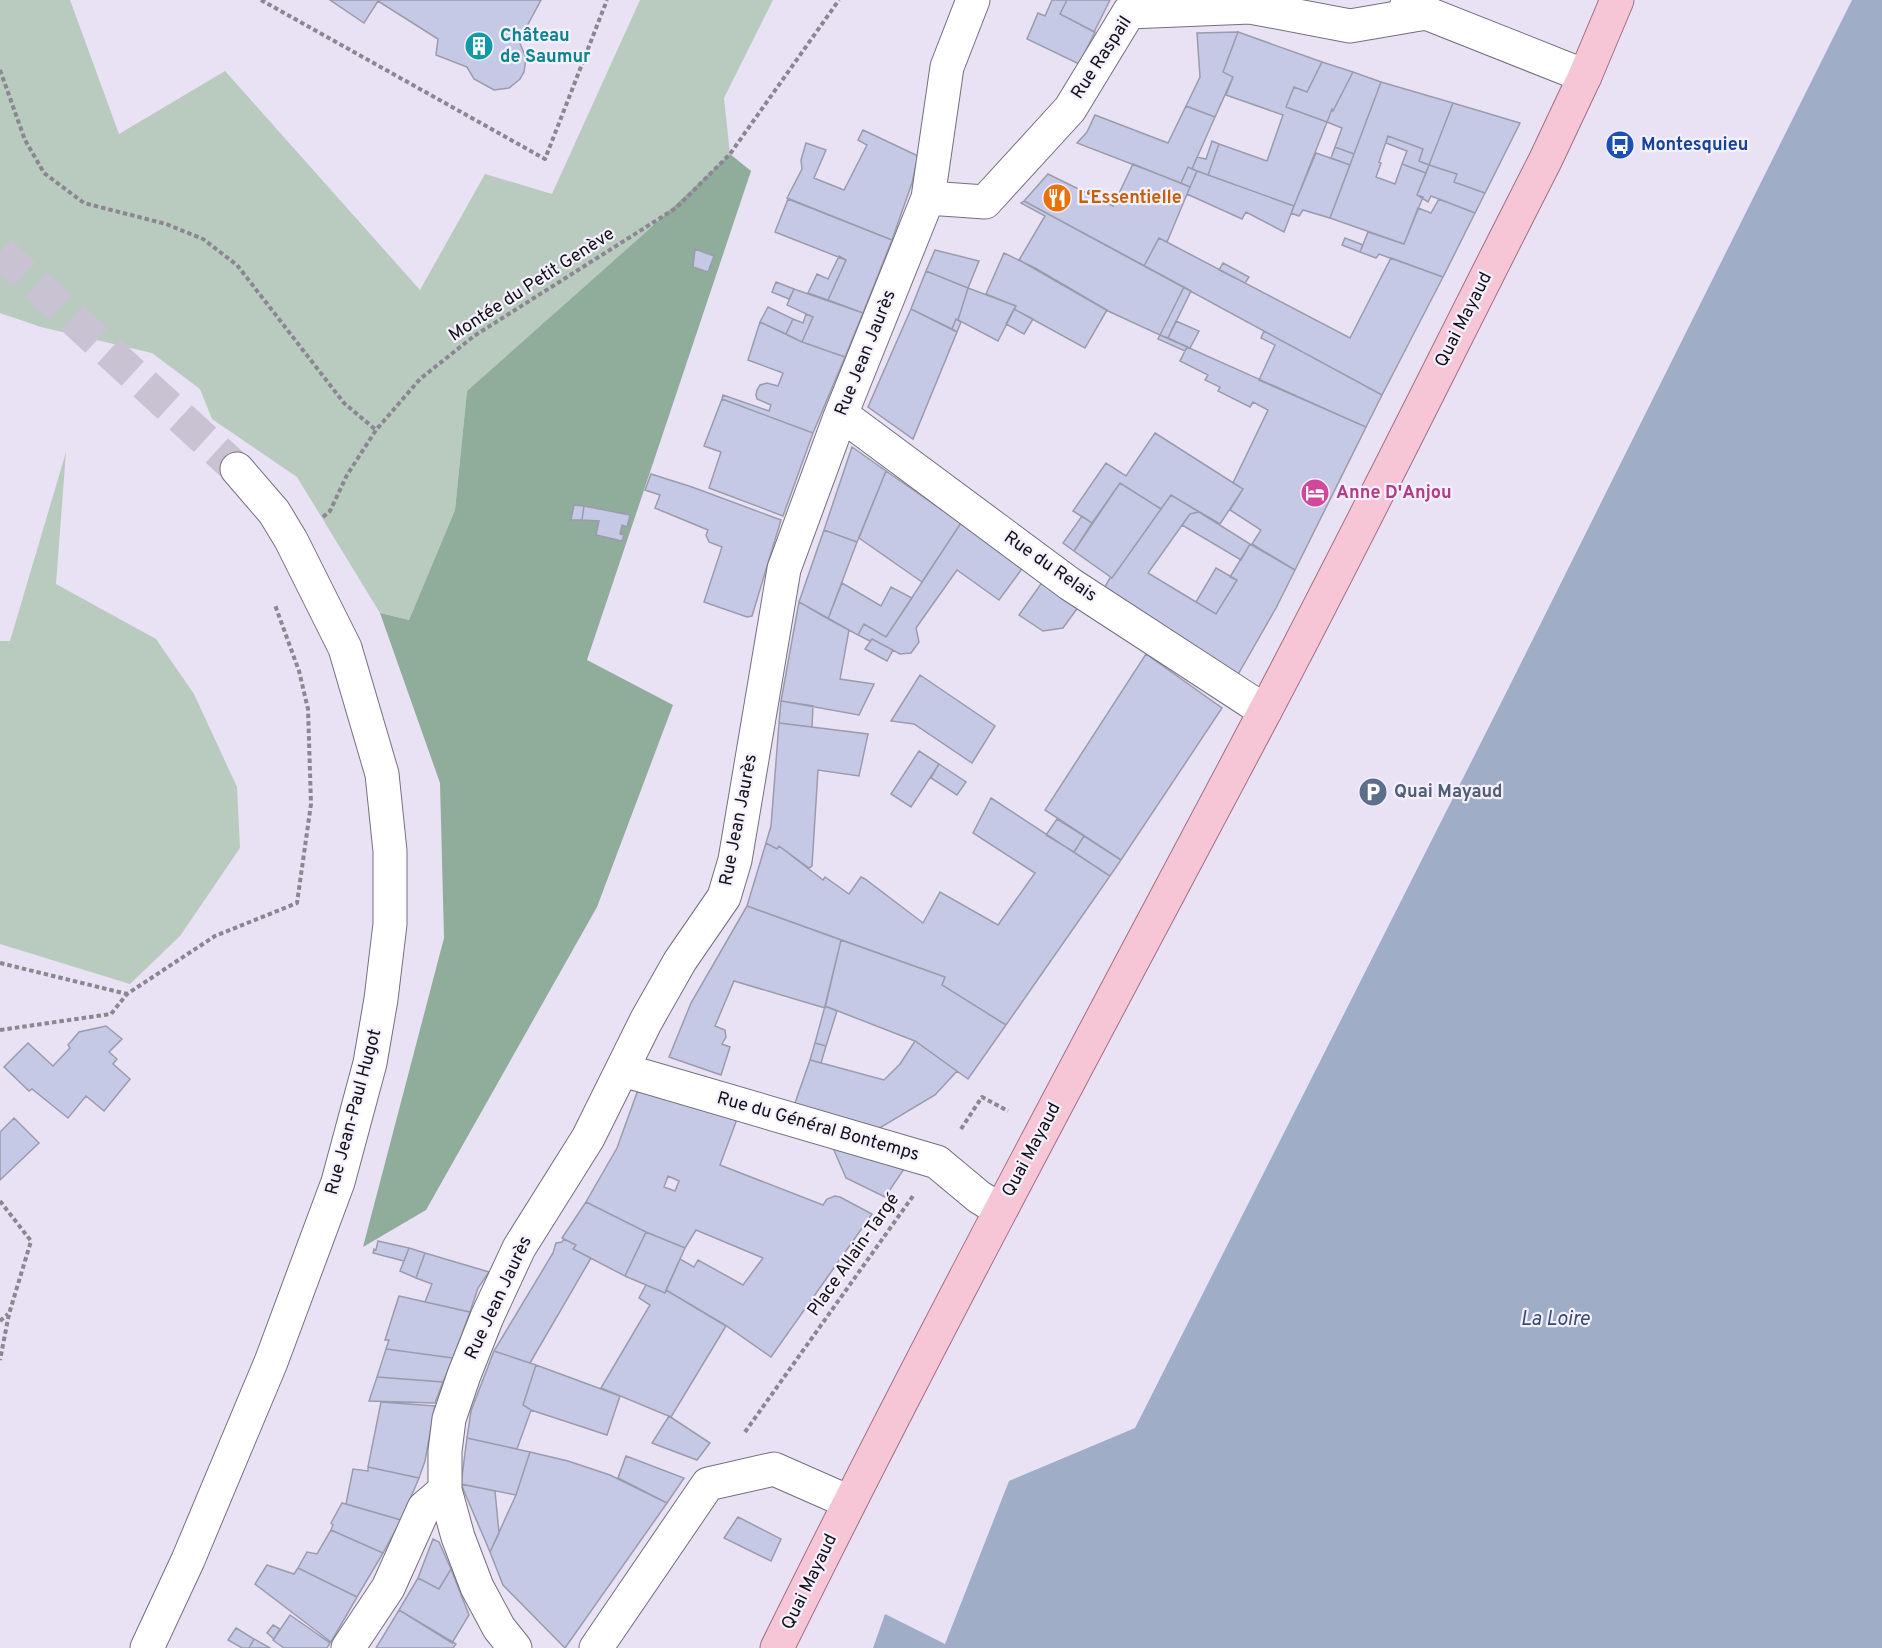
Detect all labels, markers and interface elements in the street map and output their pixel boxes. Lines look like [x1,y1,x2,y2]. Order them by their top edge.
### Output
street label: Rue Raspail [1067,12,1137,104]
place label: Château de Saumur [500,25,591,69]
building icon: Château de Saumur [463,30,495,62]
bus stop icon: Montesquieu [1604,129,1636,161]
place label: Montesquieu [1641,134,1748,157]
restaurant icon: L‘Essentielle [1041,182,1073,214]
place label: L‘Essentielle [1078,187,1182,210]
street label: Montée du Petit Genève [445,223,619,347]
street label: Quai Mayaud [1430,269,1498,371]
street label: Rue Jean Jaurès [830,287,902,419]
hotel icon: Anne D'Anjou [1299,477,1331,509]
place label: Anne D'Anjou [1336,482,1452,505]
street label: Rue du Relais [999,526,1101,608]
street label: Rue Jean Jaurès [715,752,763,888]
parking icon: Quai Mayaud [1357,776,1389,808]
place label: Quai Mayaud [1394,781,1503,804]
street label: Rue Jean-Paul Hugot [321,1027,387,1197]
street label: Rue du Général Bontemps [714,1087,922,1167]
street label: Quai Mayaud [997,1099,1067,1201]
street label: Place Allain-Targé [803,1189,905,1321]
street label: Rue Jean Jaurès [460,1232,538,1364]
water label: La Loire [1520,1307,1590,1333]
street label: Quai Mayaud [777,1530,843,1634]

